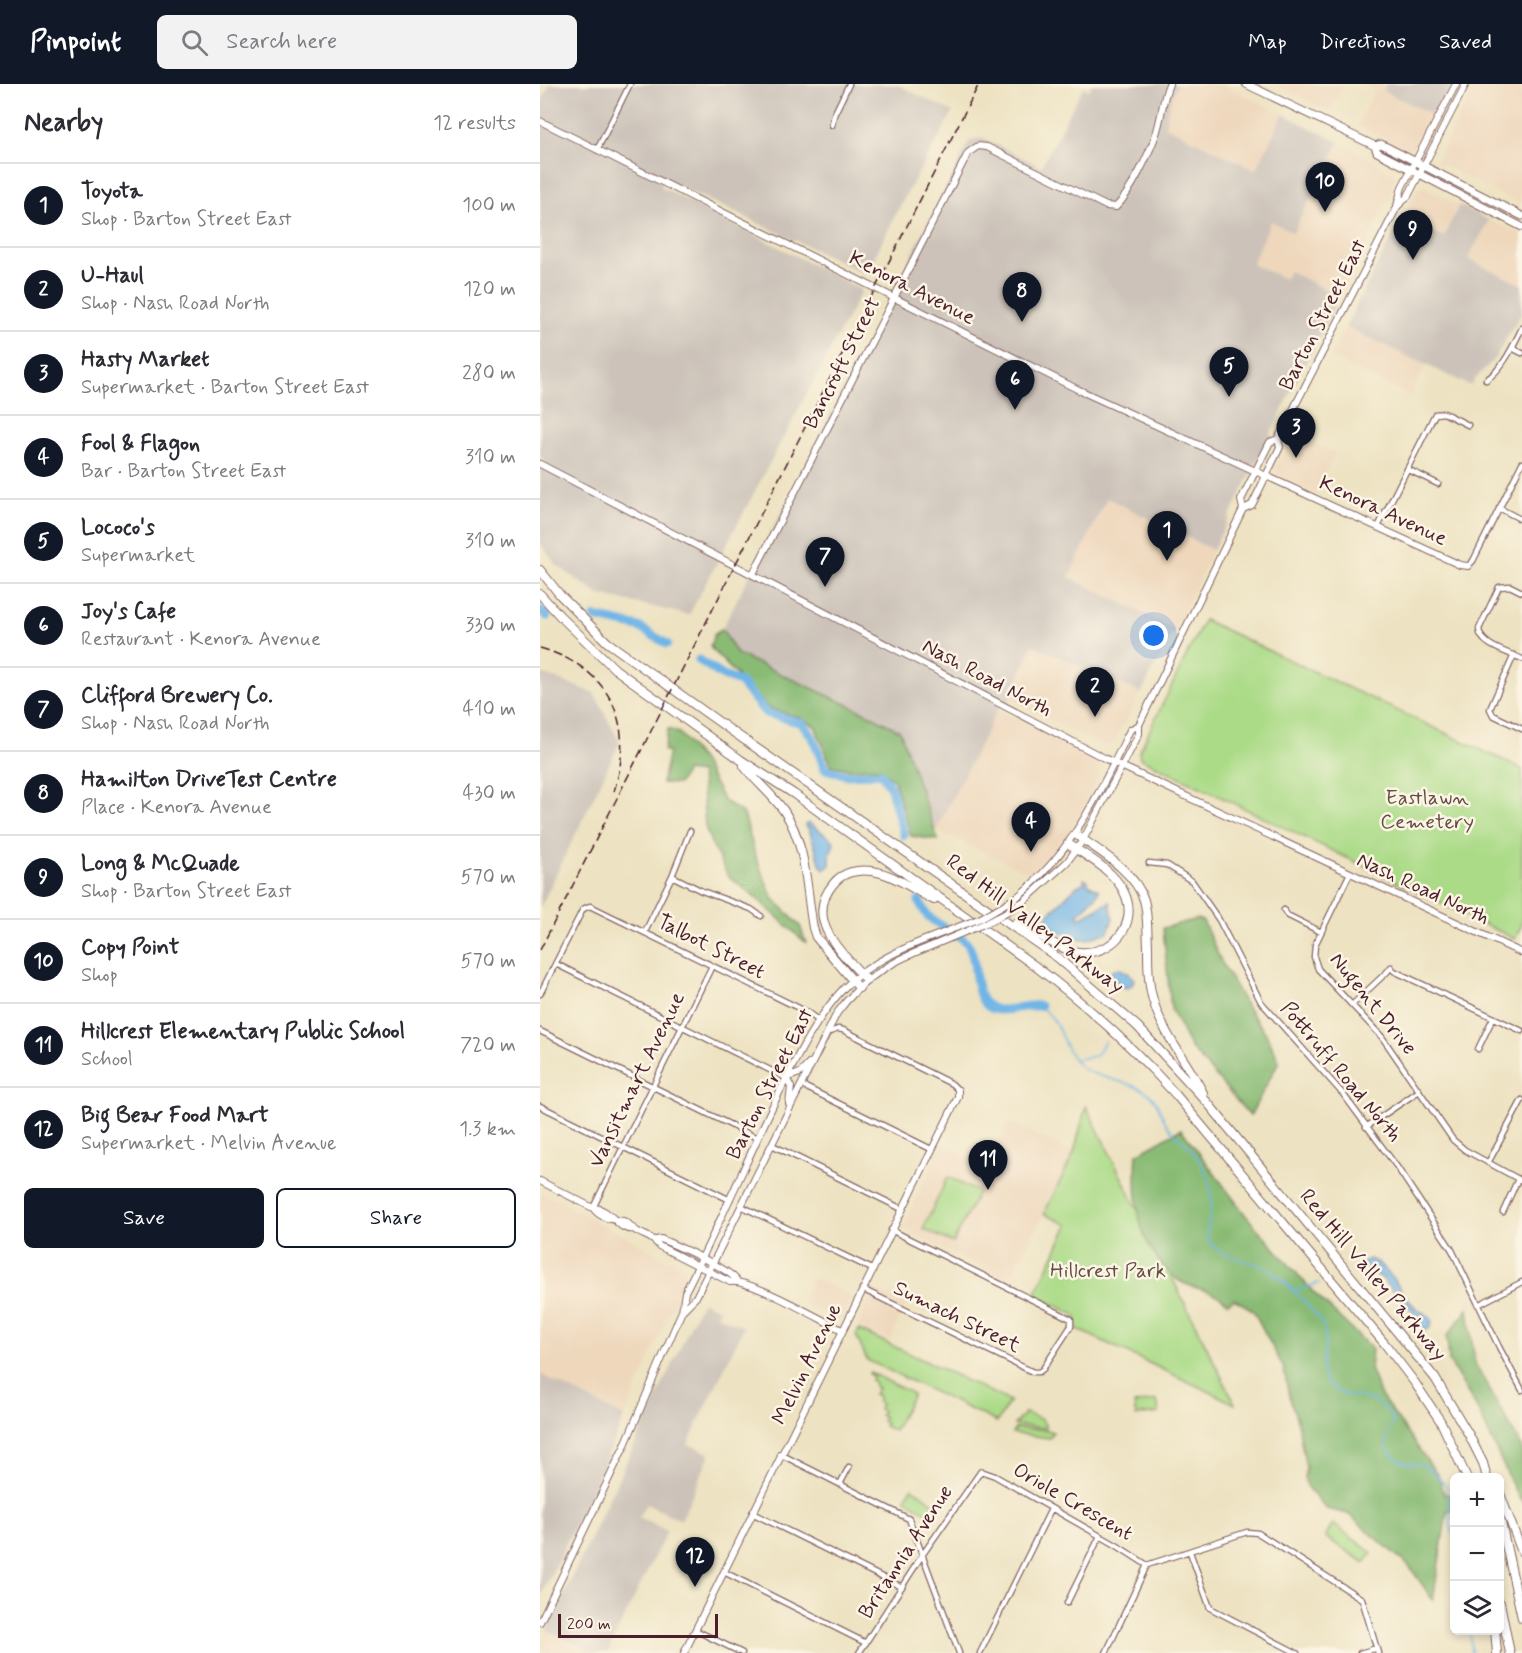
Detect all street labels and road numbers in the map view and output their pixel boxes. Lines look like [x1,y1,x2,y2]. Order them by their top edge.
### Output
street label: Barton Street East [1273,234,1373,396]
street label: Kenora Avenue [844,244,980,332]
street label: Bancroft Street [797,292,887,434]
street label: Kenora Avenue [1314,469,1452,553]
street label: Nash Road North [917,632,1057,724]
street label: Nash Road North [1352,846,1494,932]
street label: Red Hill Valley Parkway [940,848,1130,1000]
street label: Talbot Street [652,908,770,986]
street label: Nugent Drive [1322,947,1423,1062]
street label: Vansitmart Avenue [582,987,692,1173]
street label: Pottruff Road North [1274,996,1408,1148]
street label: Barton Street East [720,1003,820,1165]
street label: Red Hill Valley Parkway [1293,1183,1453,1367]
street label: Sumach Street [889,1274,1026,1360]
street label: Melvin Avenue [765,1298,849,1430]
street label: Oriole Crescent [1008,1456,1138,1548]
street label: Britannia Avenue [852,1480,960,1624]

